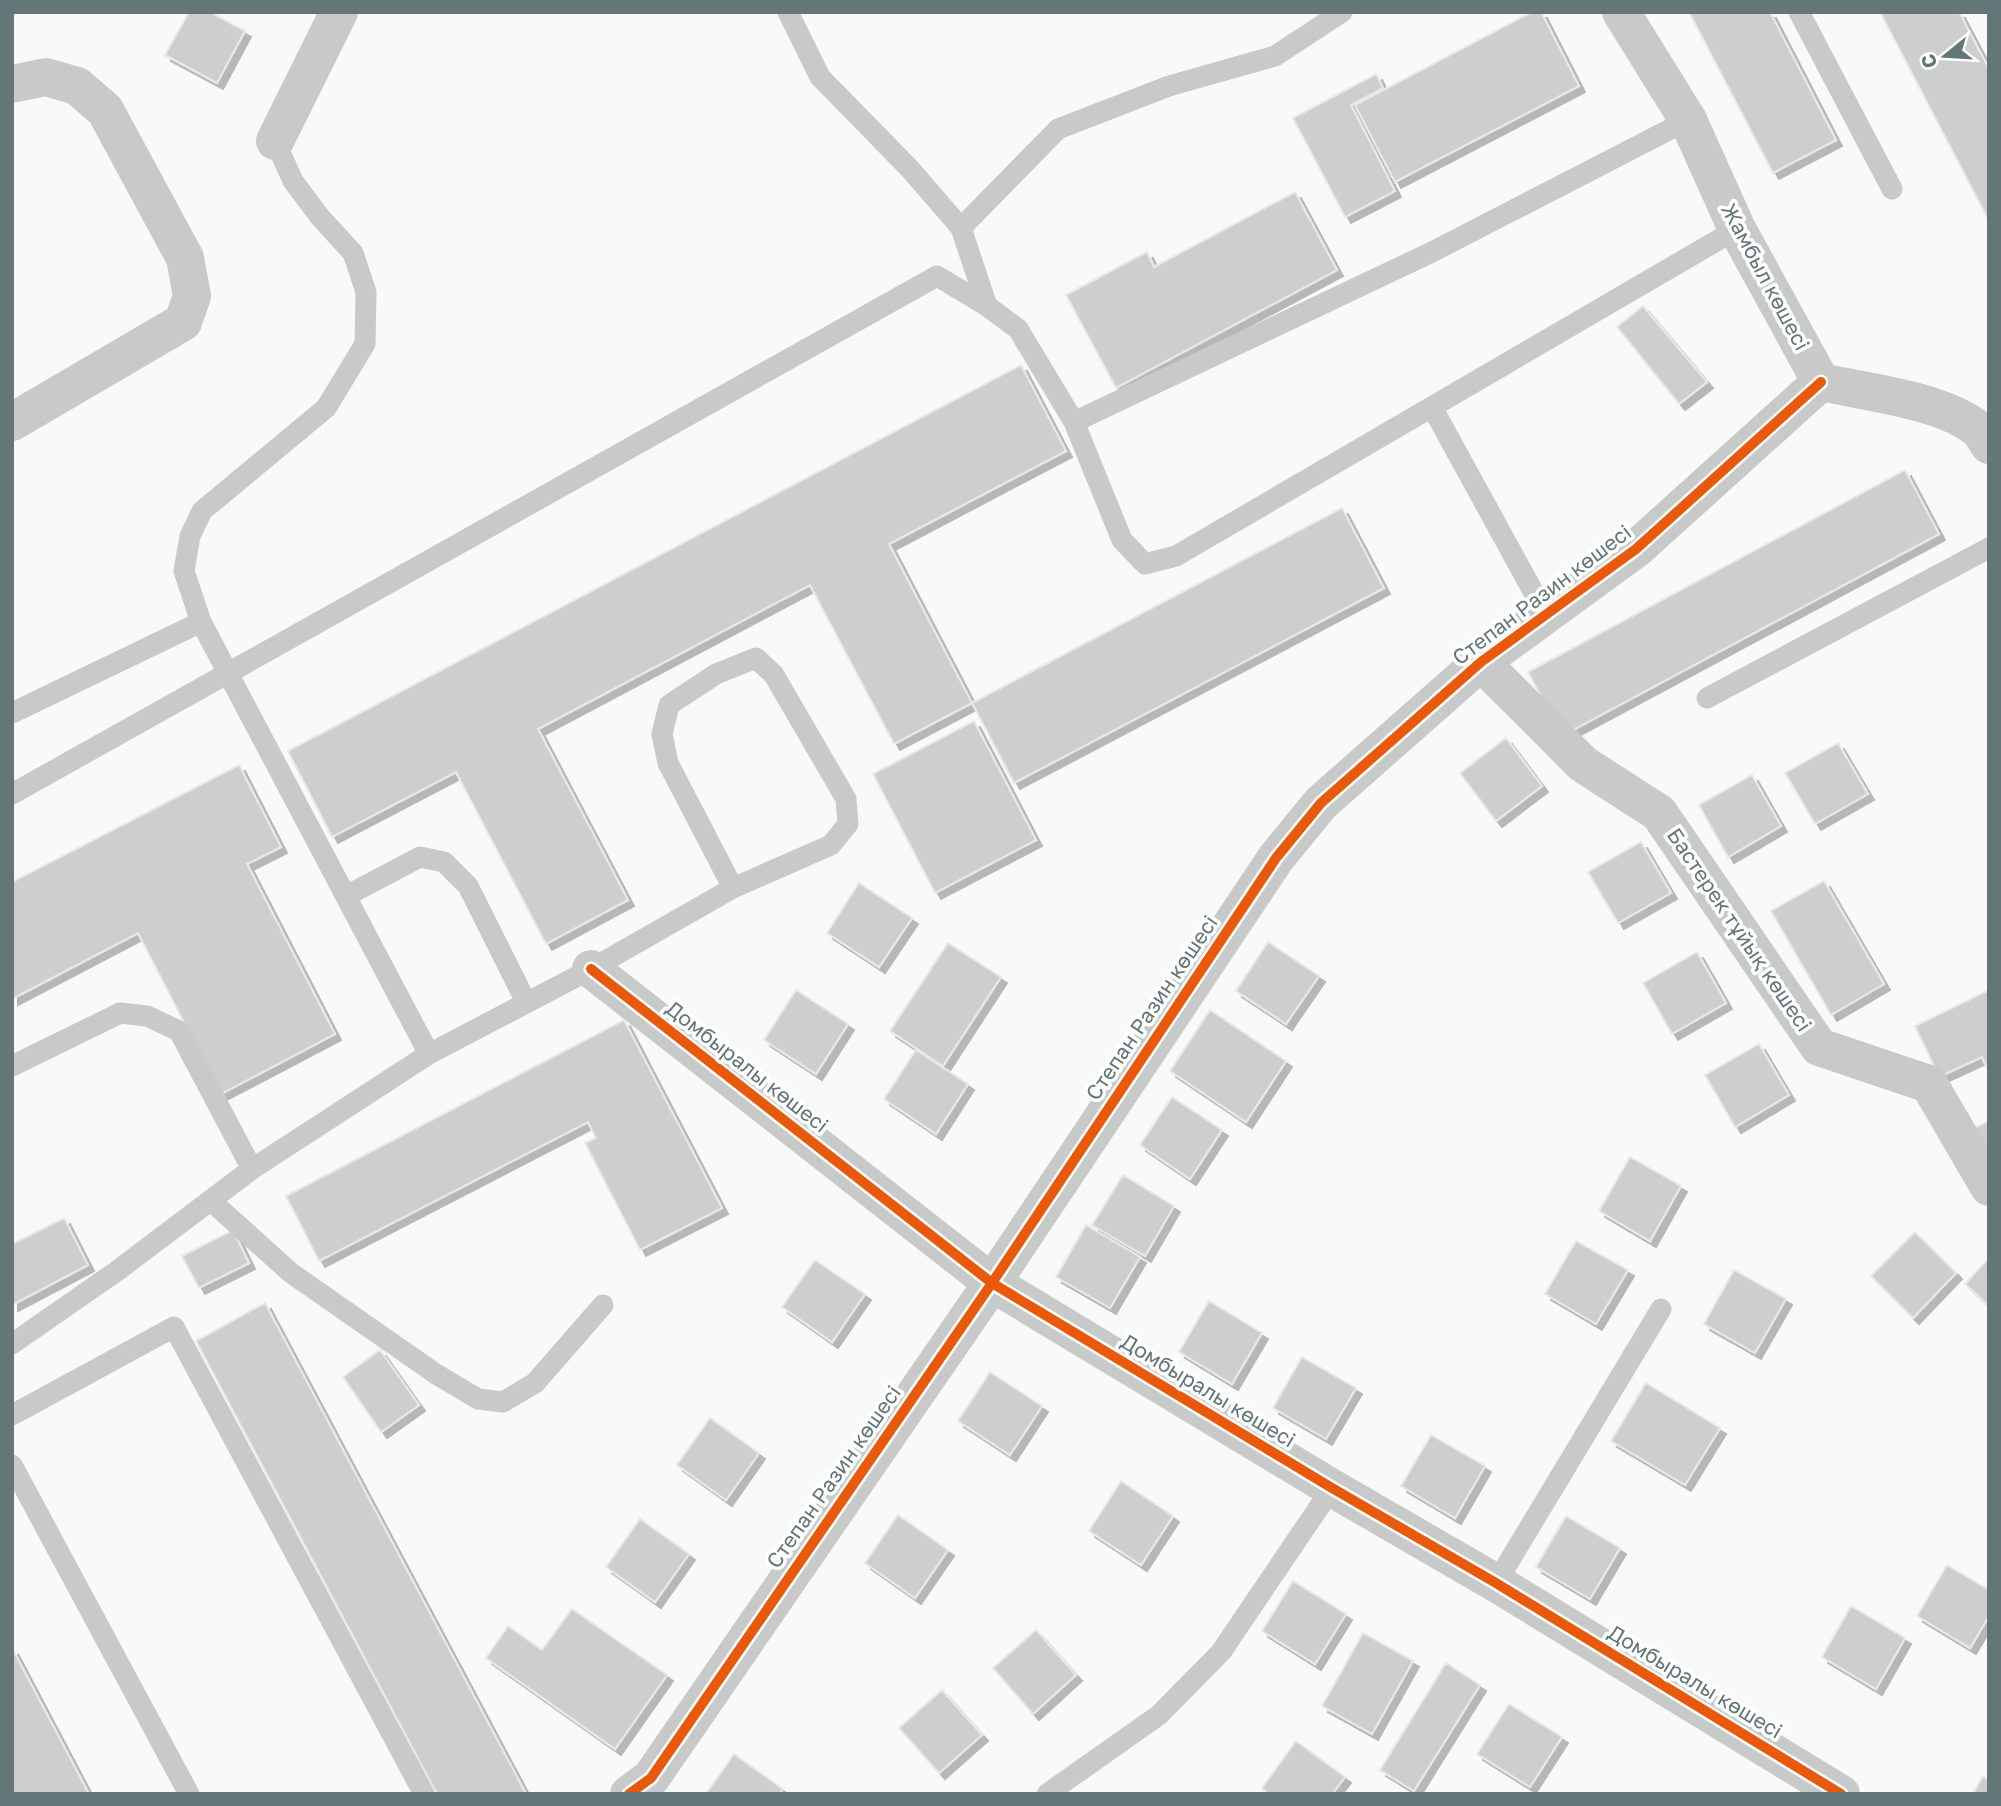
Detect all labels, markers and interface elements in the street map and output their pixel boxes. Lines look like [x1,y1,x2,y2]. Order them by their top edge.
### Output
north arrow [1910,21,1980,91]
text: С [1915,51,1941,71]
street label: Жамбыл көшесі [1716,199,1816,355]
street label: Степан Разин көшесі [1447,518,1636,670]
street label: Бастерек тұйық көшесі [1662,823,1818,1036]
street label: Степан Разин көшесі [1080,910,1223,1105]
street label: Домбыралы көшесі [661,995,834,1138]
street label: Домбыралы көшесі [1117,1328,1300,1452]
street label: Степан Разин көшесі [760,1380,906,1573]
street label: Домбыралы көшесі [1604,1619,1787,1743]

